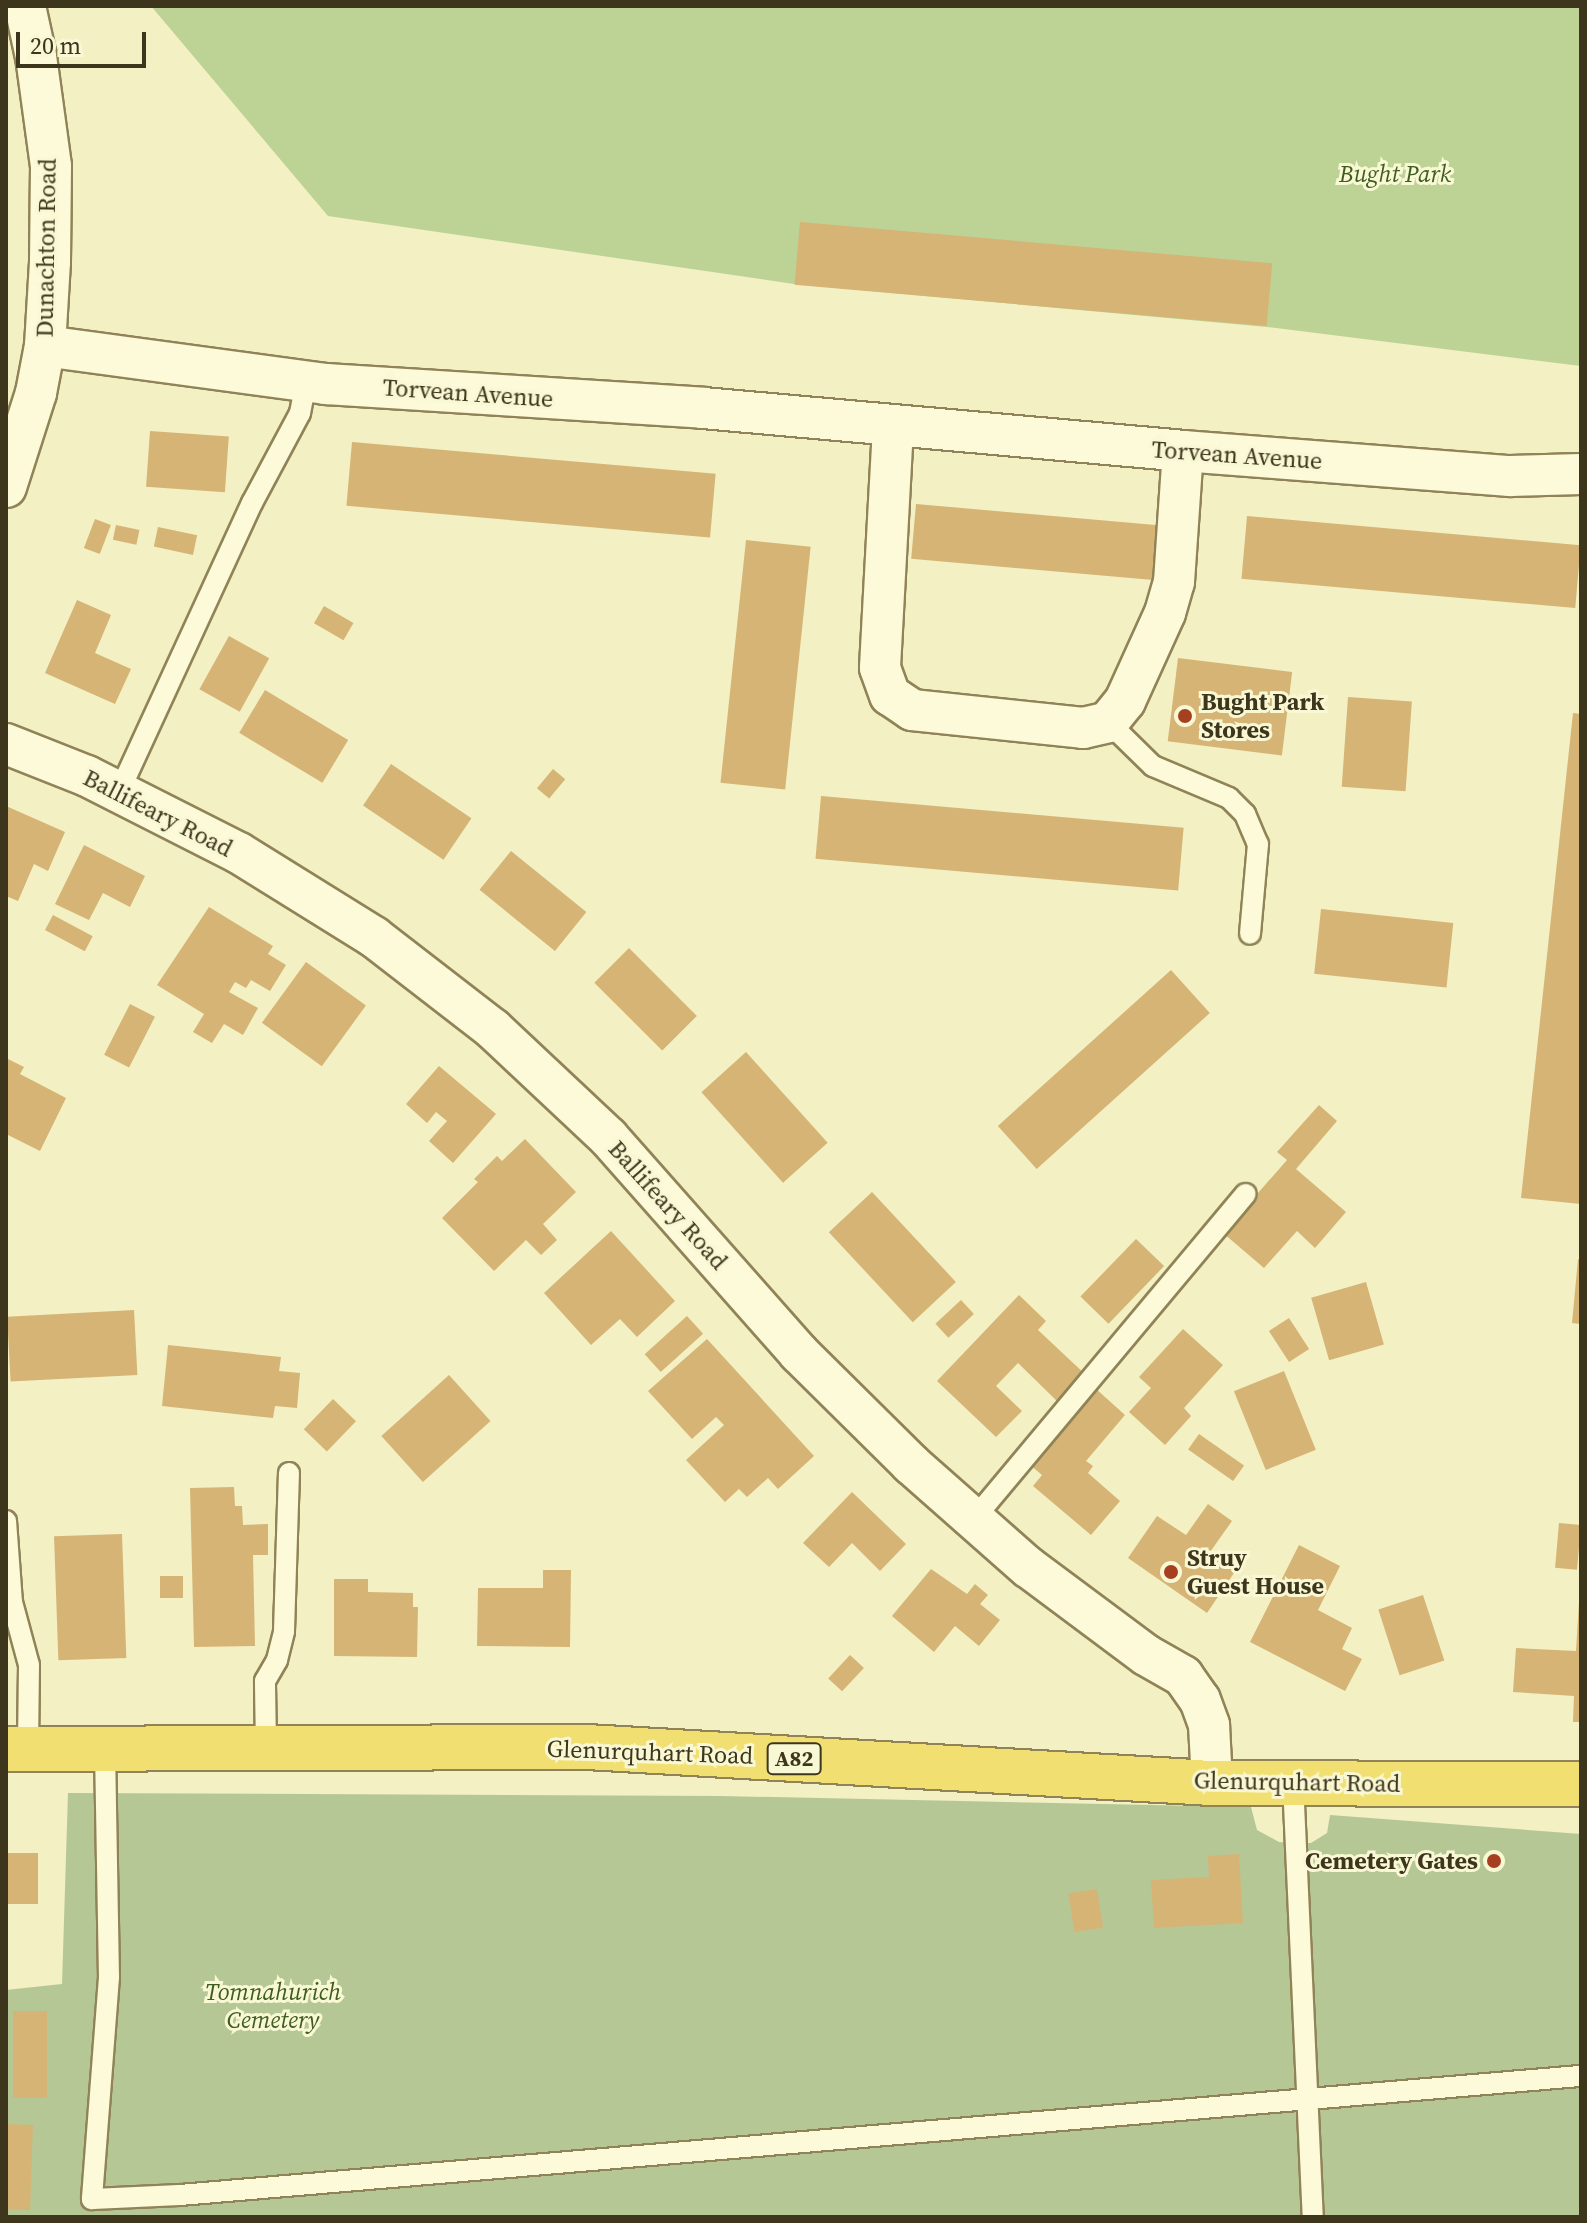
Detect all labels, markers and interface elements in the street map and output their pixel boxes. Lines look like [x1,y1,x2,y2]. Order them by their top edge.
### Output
scale bar [20,16,150,66]
text: 20 m [30,29,81,62]
street label: Dunachton Road [30,158,62,338]
park label: Bught Park [1339,160,1451,188]
street label: Torvean Avenue [382,373,554,413]
street label: Torvean Avenue [1151,435,1323,475]
place label: Bught Park Stores [1201,688,1324,744]
marker: Bught Park Stores [1176,707,1194,725]
street label: Ballifeary Road [79,763,237,863]
street label: Ballifeary Road [603,1135,733,1275]
place label: Struy Guest House [1187,1544,1324,1600]
marker: Struy Guest House [1162,1563,1180,1581]
street label: Glenurquhart Road [546,1734,754,1770]
road number: A82 [766,1741,822,1777]
street label: Glenurquhart Road [1194,1766,1400,1798]
place label: Cemetery Gates [1305,1847,1478,1875]
marker: Cemetery Gates [1485,1852,1503,1870]
park label: Tomnahurich Cemetery [205,1978,341,2034]

